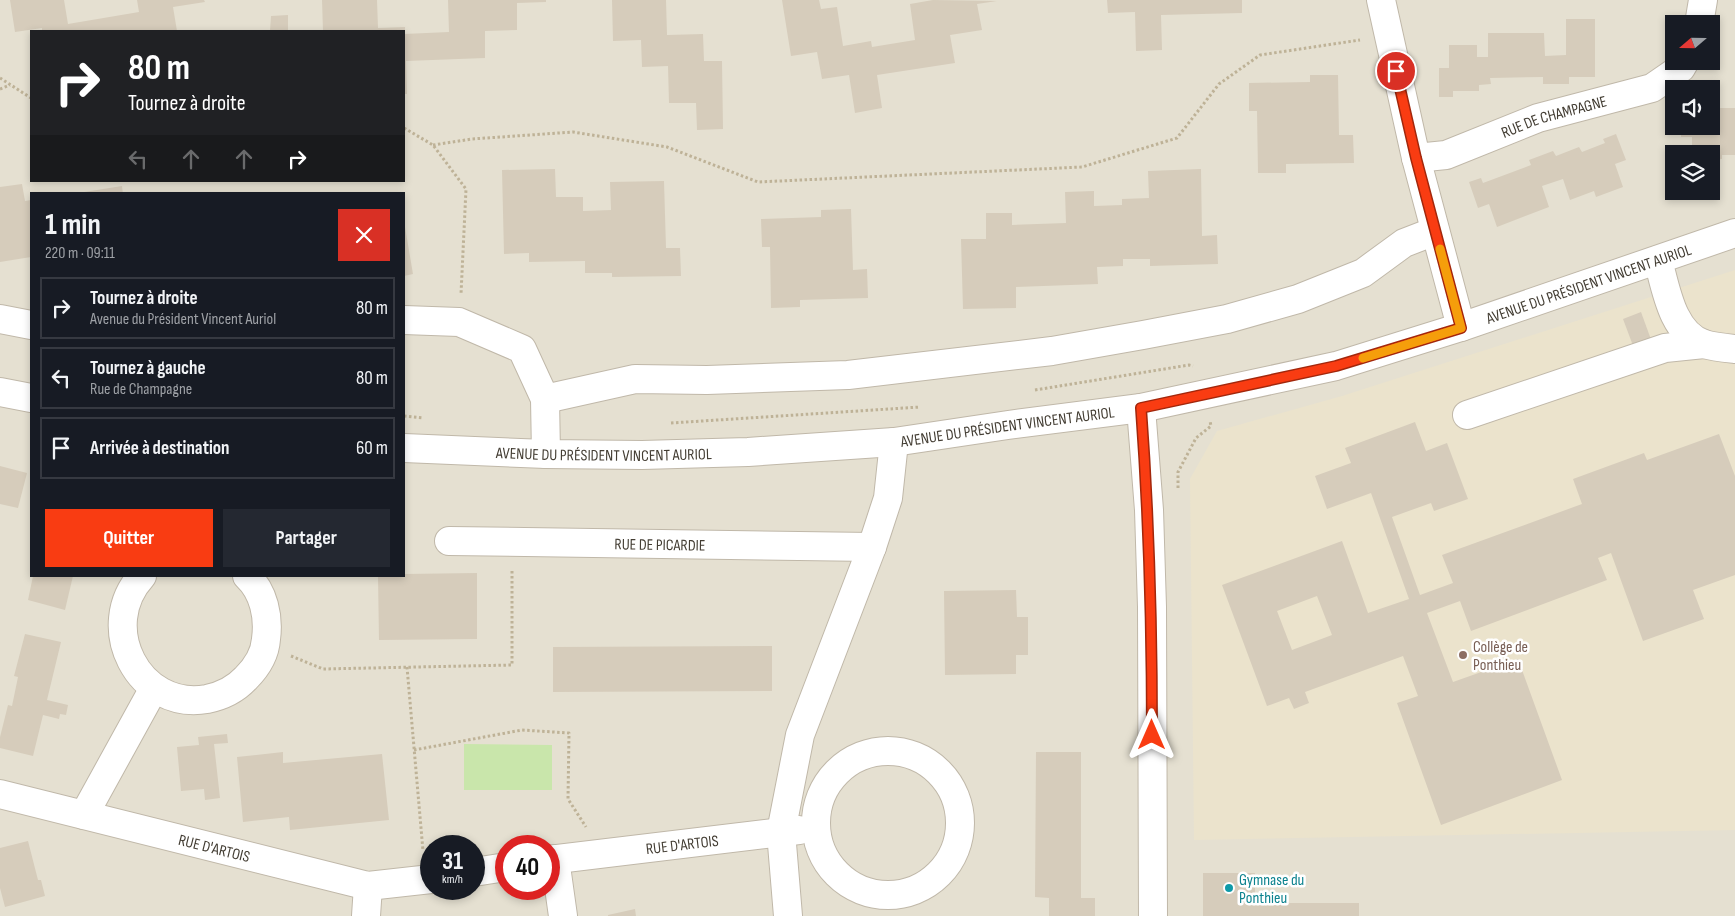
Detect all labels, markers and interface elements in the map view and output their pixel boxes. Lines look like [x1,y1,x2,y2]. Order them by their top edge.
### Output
north arrow [1665,15,1720,70]
map controls [1665,15,1720,200]
text: 80 m [128,47,190,90]
icon: right [45,50,110,115]
pin [1375,50,1417,92]
icon: arrive [1382,57,1410,85]
button: sound [1665,80,1720,135]
text: Tournez à droite [128,90,245,117]
street label: RUE DE CHAMPAGNE [1499,92,1609,143]
icon: left [124,145,152,173]
icon: ahead [177,145,205,173]
icon: ahead [230,145,258,173]
icon: right [283,145,311,173]
button: layers [1665,145,1720,200]
text: 1 min [45,207,101,243]
button: close [338,209,390,261]
street label: AVENUE DU PRÉSIDENT VINCENT AURIOL [1483,241,1694,329]
text: 220 m · 09:11 [45,244,115,263]
text: Tournez à droite [90,287,198,310]
icon: right [47,294,75,322]
text: 80 m [356,297,388,320]
text: Avenue du Président Vincent Auriol [90,310,276,329]
text: Tournez à gauche [90,357,206,380]
icon: left [47,364,75,392]
text: 80 m [356,367,388,390]
text: Rue de Champagne [90,380,192,399]
street label: AVENUE DU PRÉSIDENT VINCENT AURIOL [898,403,1116,452]
icon: arrive [47,434,75,462]
text: Arrivée à destination [90,437,230,460]
text: 60 m [356,437,388,460]
street label: AVENUE DU PRÉSIDENT VINCENT AURIOL [495,444,712,466]
button: Quitter [45,509,213,567]
button: Partager [223,509,390,567]
street label: RUE DE PICARDIE [614,535,706,556]
place label: Collège de Ponthieu [1473,638,1528,675]
marker: Collège de Ponthieu [1457,649,1469,661]
position arrow [1125,708,1177,760]
street label: RUE D'ARTOIS [176,831,252,867]
street label: RUE D'ARTOIS [645,832,720,859]
speed limit sign: 40 [495,835,560,900]
text: 31 [442,846,463,877]
place label: Gymnase du Ponthieu [1239,871,1304,908]
text: km/h [442,872,463,887]
marker: Gymnase du Ponthieu [1223,882,1235,894]

